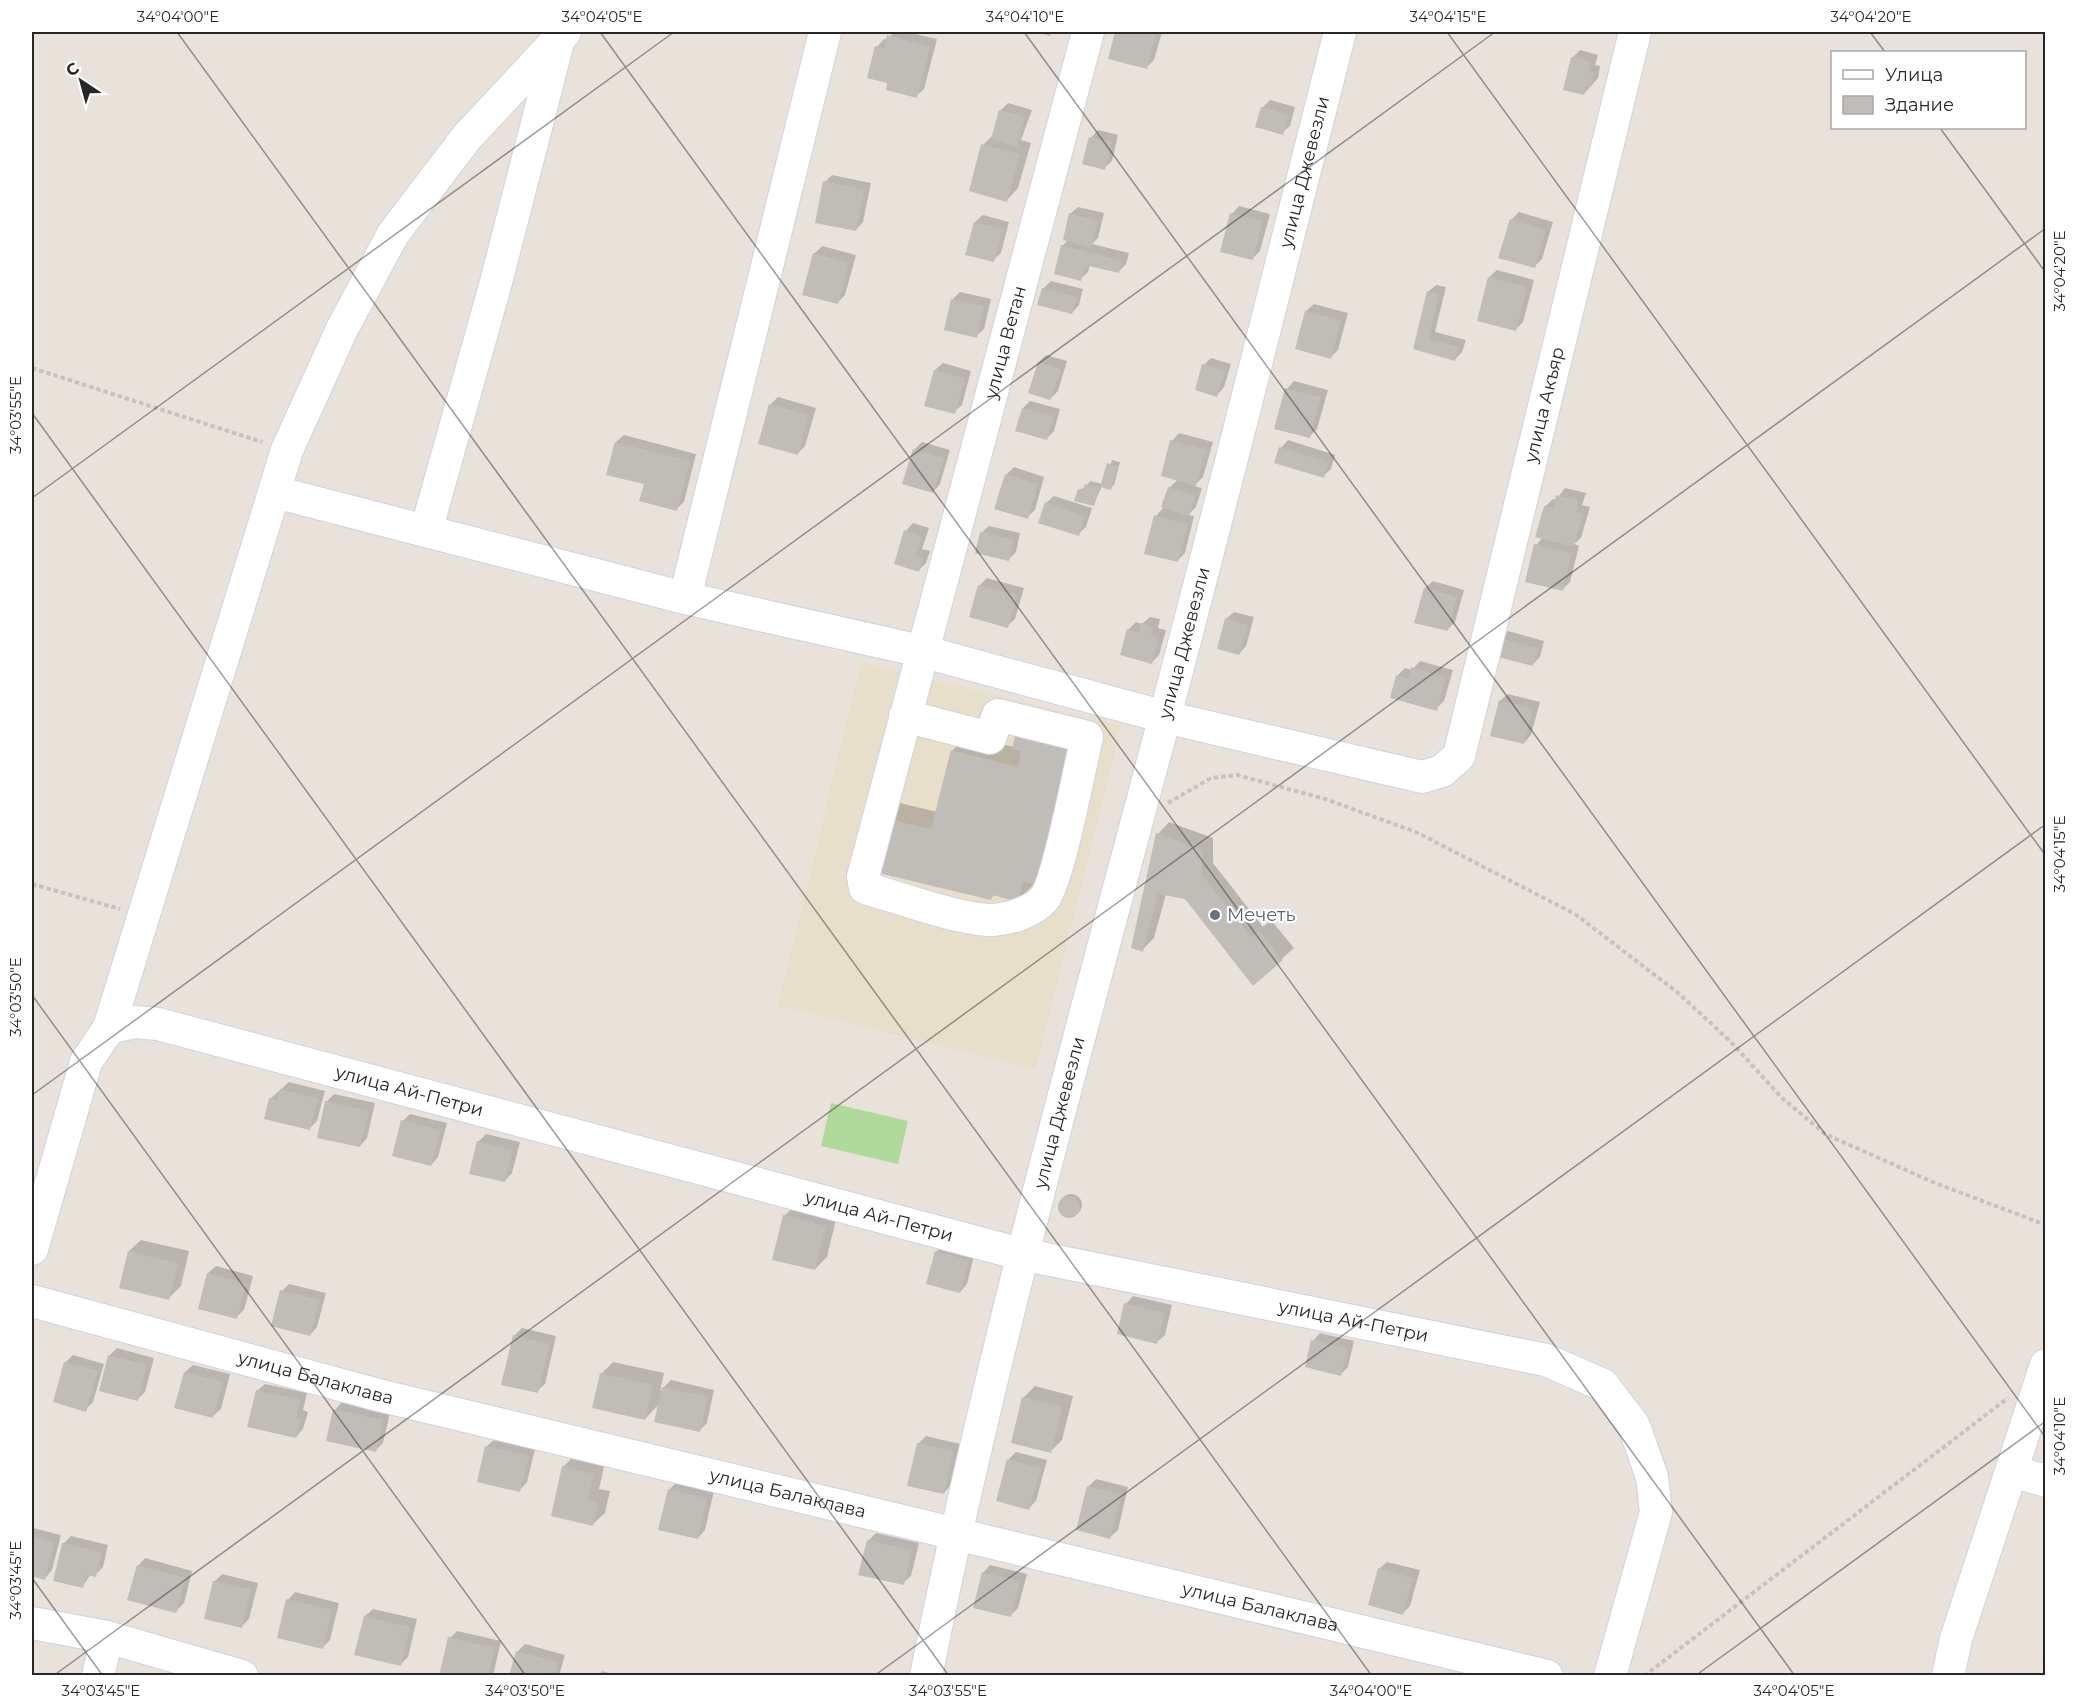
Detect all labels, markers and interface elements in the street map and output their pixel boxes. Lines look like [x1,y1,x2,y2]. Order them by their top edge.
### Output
text: 34°04'00"E [137,7,219,26]
text: 34°04'05"E [562,7,642,26]
text: 34°04'10"E [986,7,1064,26]
text: 34°04'15"E [1410,7,1486,26]
text: 34°04'20"E [1830,7,1912,26]
north arrow [51,51,111,111]
legend [1831,51,2026,129]
text: С [62,58,83,80]
text: Улица [1885,64,1943,86]
street label: улица Джевезли [1274,94,1334,251]
text: Здание [1885,94,1954,116]
text: 34°04'20"E [2050,230,2069,312]
street label: улица Ветан [980,283,1031,402]
street label: улица Акъяр [1519,345,1569,466]
text: 34°03'55"E [6,376,25,454]
street label: улица Джевезли [1154,565,1215,722]
text: 34°04'15"E [2050,816,2069,892]
place label: Мечеть [1227,904,1296,926]
marker: Мечеть [1208,908,1222,922]
text: 34°03'50"E [6,957,25,1037]
street label: улица Джевезли [1029,1034,1090,1192]
street label: улица Ай-Петри [332,1060,486,1121]
street label: улица Ай-Петри [802,1186,956,1246]
street label: улица Ай-Петри [1276,1295,1430,1347]
street label: улица Балаклава [235,1346,396,1409]
text: 34°04'10"E [2050,1397,2069,1475]
street label: улица Балаклава [706,1464,868,1523]
text: 34°03'45"E [6,1541,25,1619]
street label: улица Балаклава [1179,1577,1341,1637]
text: 34°03'45"E [62,1681,140,1700]
text: 34°03'50"E [485,1681,565,1700]
text: 34°03'55"E [909,1681,987,1700]
text: 34°04'00"E [1330,1681,1412,1700]
text: 34°04'05"E [1754,1681,1834,1700]

